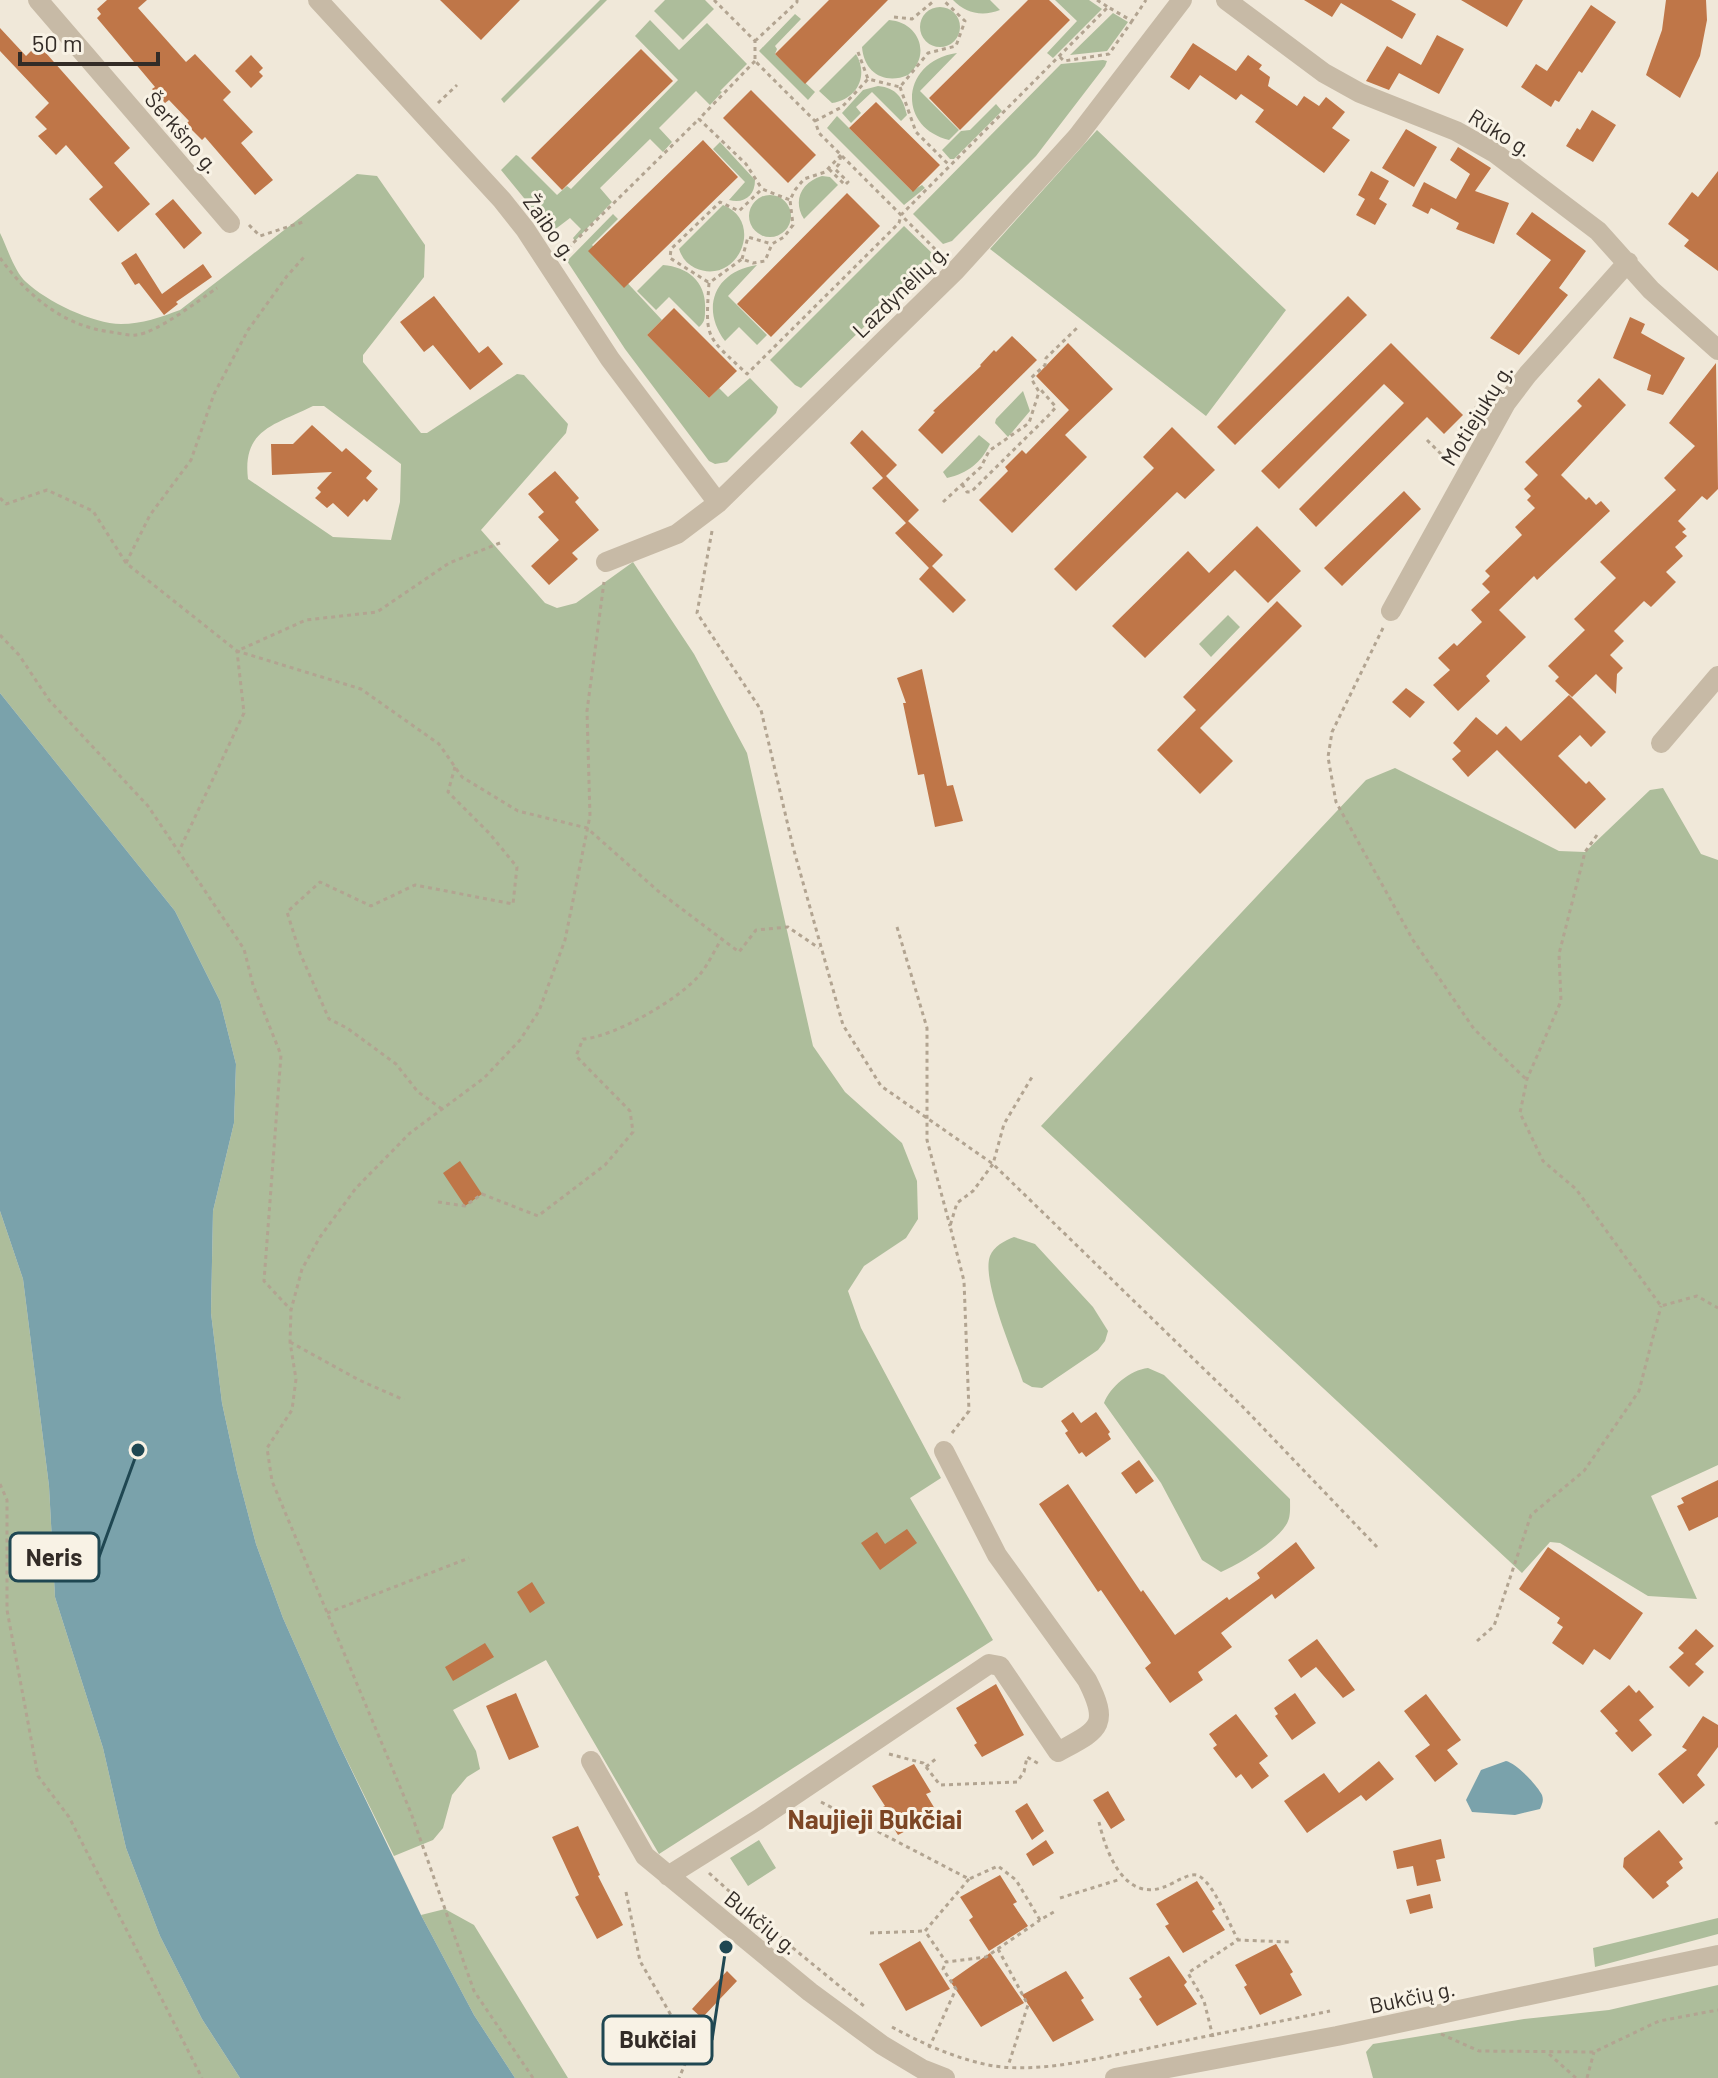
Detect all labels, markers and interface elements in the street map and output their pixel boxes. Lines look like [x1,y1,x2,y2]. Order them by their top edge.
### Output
scale bar [20,16,158,66]
text: 50 m [32,28,83,57]
street label: Šerkšno g. [140,86,226,178]
street label: Rūko g. [1464,102,1538,162]
street label: Žaibo g. [519,189,583,265]
street label: Lazdynėlių g. [846,238,954,342]
street label: Motiejukų g. [1434,358,1518,470]
callout: Neris [10,1533,99,1581]
text: Neris [26,1542,82,1571]
district label: Naujieji Bukčiai [788,1803,962,1834]
street label: Bukčių g. [720,1884,804,1960]
street label: Bukčių g. [1367,1974,1457,2018]
callout: Bukčiai [603,2016,712,2064]
text: Bukčiai [619,2024,697,2053]

